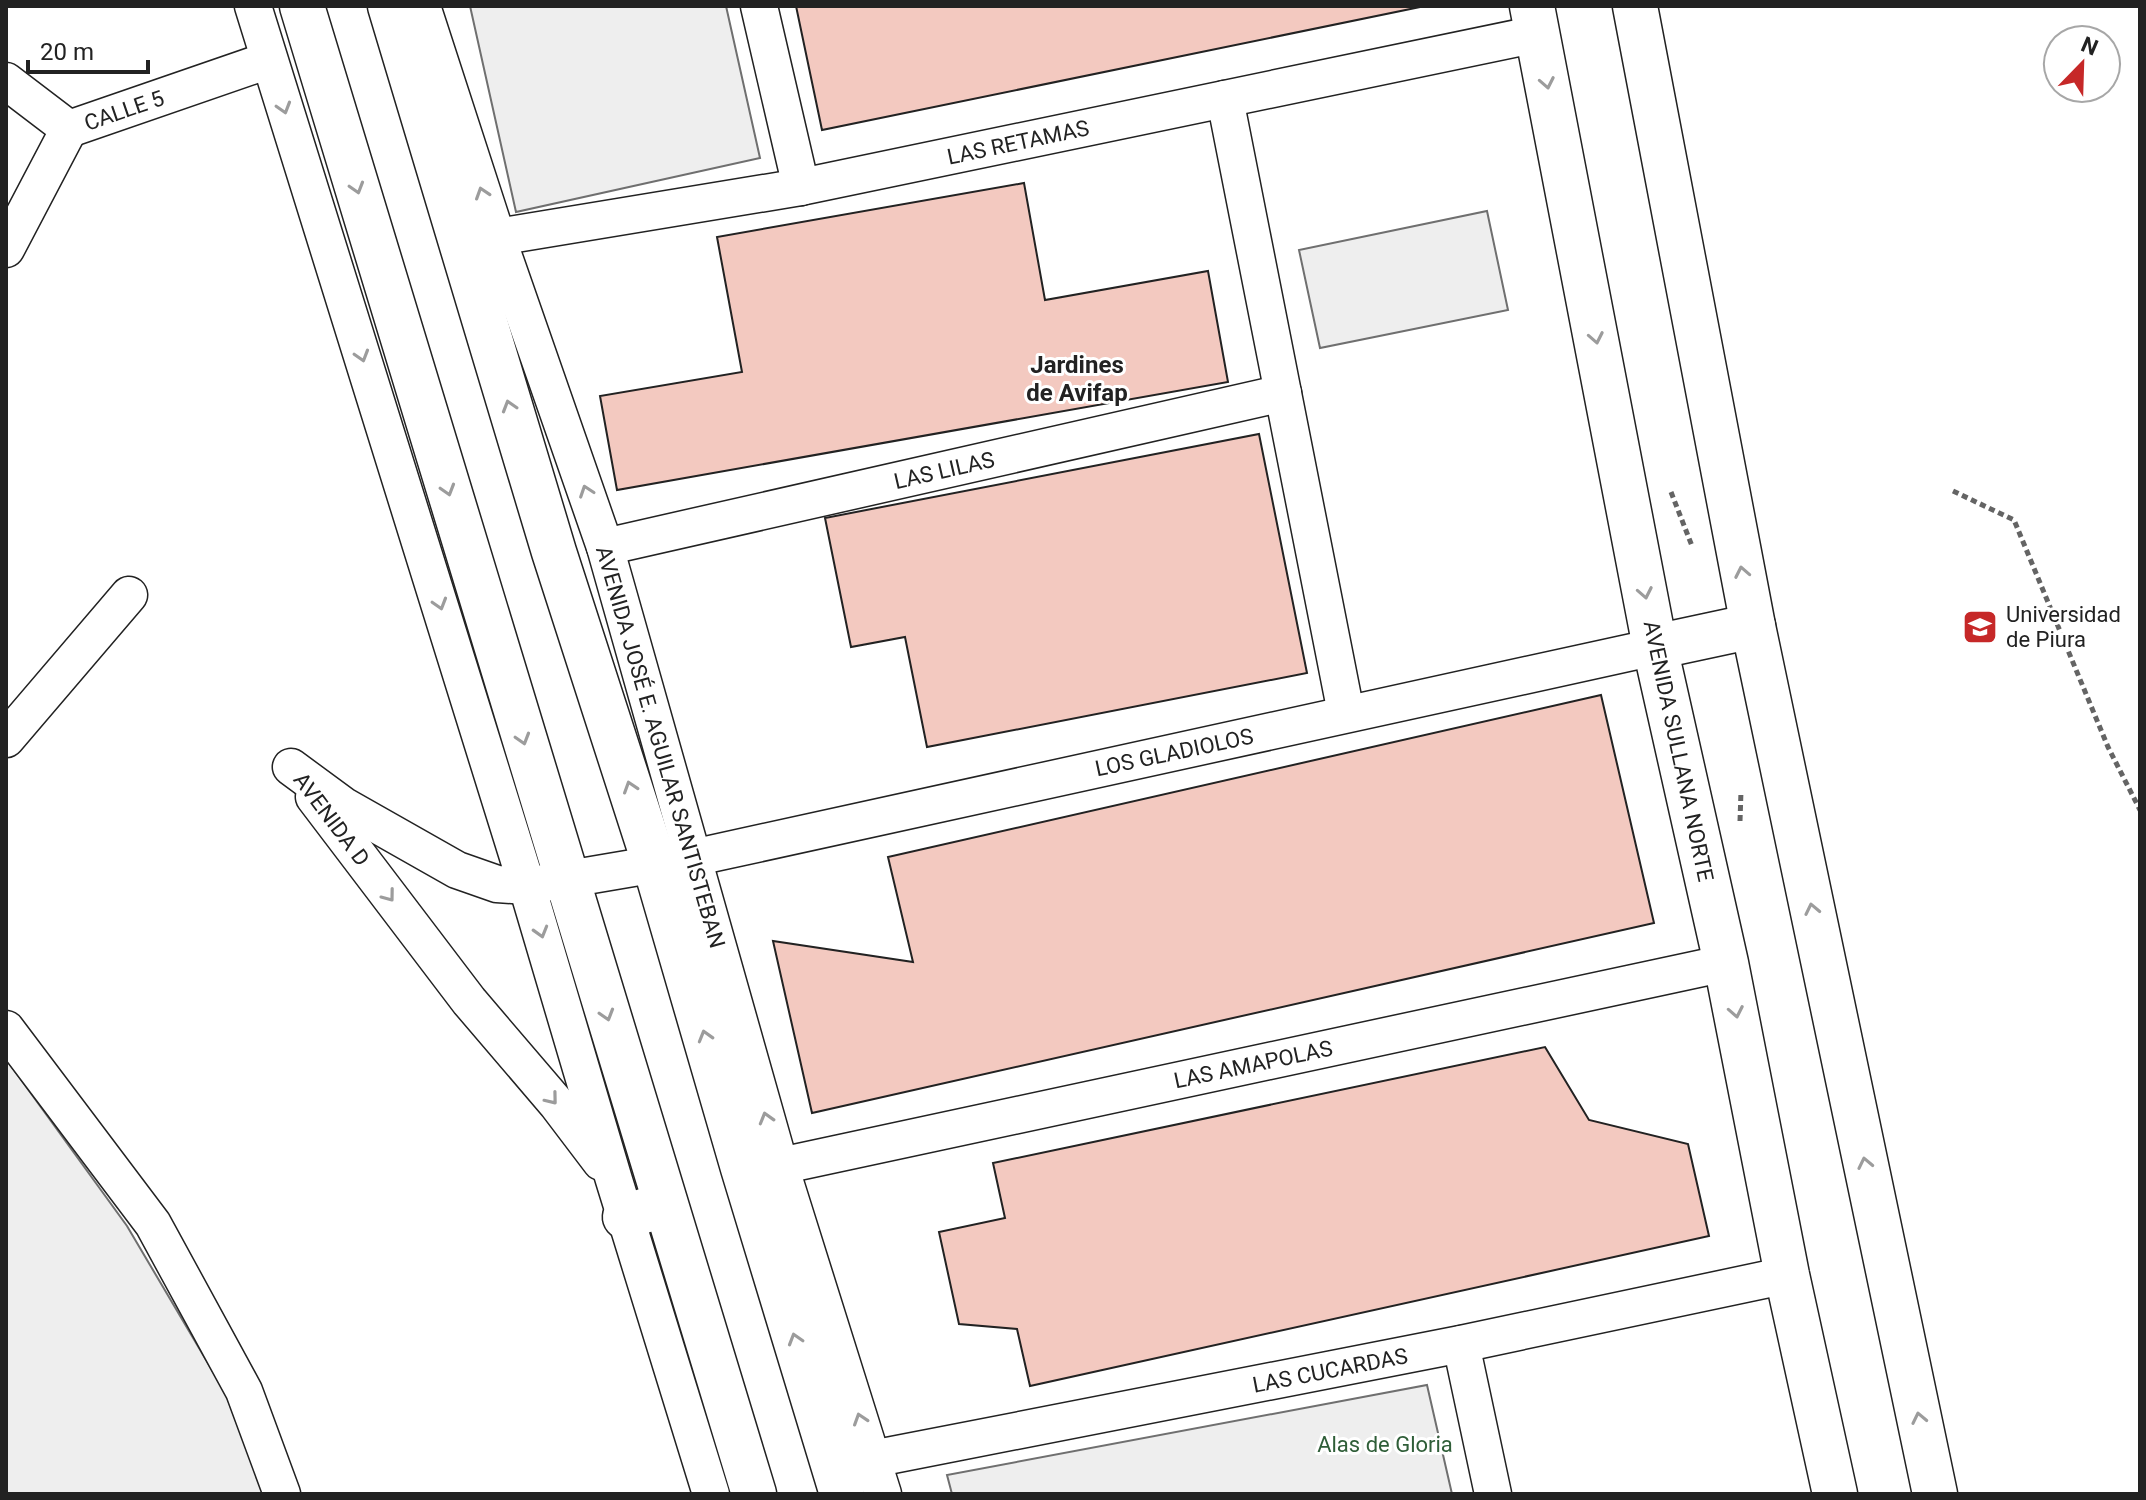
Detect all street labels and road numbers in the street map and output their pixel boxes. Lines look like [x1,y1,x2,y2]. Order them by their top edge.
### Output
street label: CALLE 5 [81,85,167,136]
street label: LAS RETAMAS [945,115,1091,170]
street label: LAS LILAS [891,447,997,494]
street label: AVENIDA JOSÉ E. AGUILAR SANTISTEBAN [591,543,730,951]
street label: AVENIDA SULLANA NORTE [1639,618,1718,884]
street label: LOS GLADIOLOS [1093,724,1255,781]
street label: AVENIDA D [288,768,375,871]
street label: LAS AMAPOLAS [1172,1035,1335,1094]
street label: LAS CUCARDAS [1250,1343,1410,1398]

